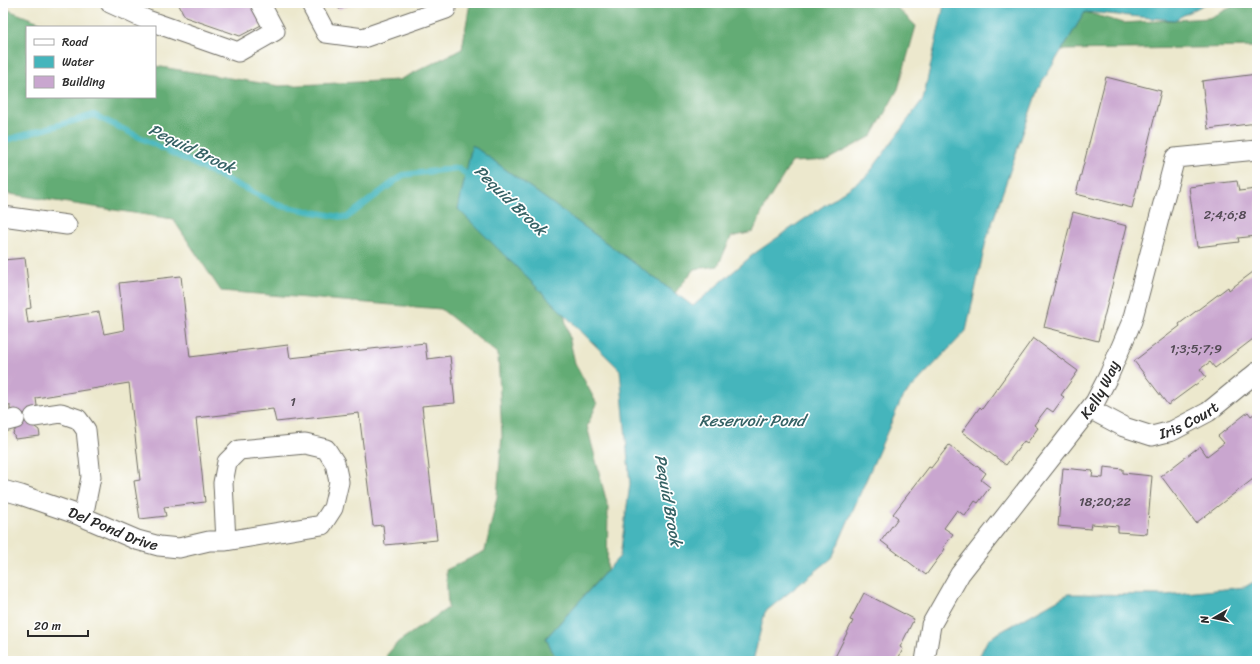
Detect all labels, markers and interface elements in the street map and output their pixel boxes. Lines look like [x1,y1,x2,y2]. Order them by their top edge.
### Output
legend [26,26,156,98]
text: Road [62,31,89,53]
text: Water [62,51,95,73]
text: Building [62,71,105,93]
water label: Pequid Brook [144,115,242,183]
water label: Pequid Brook [467,158,556,245]
house number: 2;4;6;8 [1204,203,1246,226]
house number: 1;3;5;7;9 [1170,337,1222,360]
street label: Kelly Way [1073,356,1127,425]
house number: 1 [290,390,296,413]
street label: Iris Court [1155,395,1225,447]
water label: Reservoir Pond [699,406,809,435]
water label: Pequid Brook [646,452,691,551]
house number: 18;20;22 [1079,490,1131,513]
street label: Del Pond Drive [65,499,161,558]
north arrow [1194,598,1234,638]
scale bar [28,612,88,638]
text: N [1195,614,1215,626]
text: 20 m [34,615,61,637]

